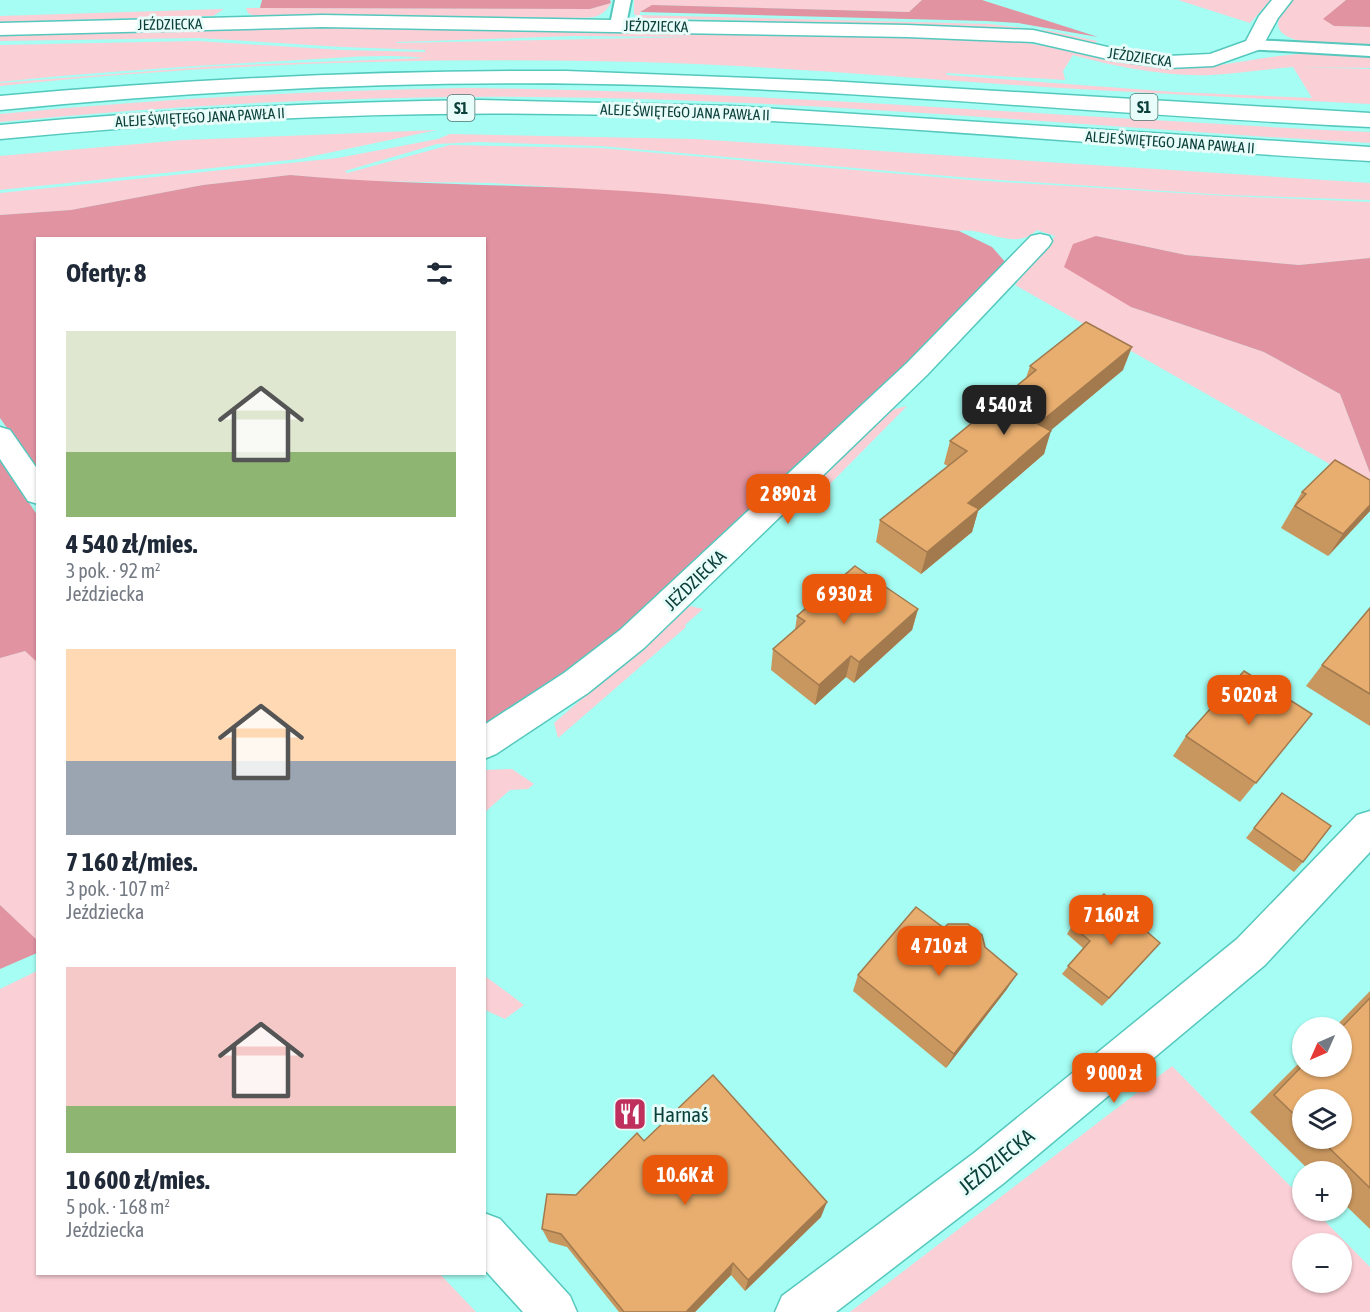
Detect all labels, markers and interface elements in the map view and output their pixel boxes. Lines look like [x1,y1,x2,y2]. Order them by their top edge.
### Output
street label: JEŹDZIECKA [138,15,203,33]
street label: JEŹDZIECKA [624,17,689,35]
street label: JEŹDZIECKA [1107,44,1174,70]
road number: S1 [1130,94,1158,120]
road number: S1 [448,95,474,121]
street label: ALEJE ŚWIĘTEGO JANA PAWŁA II [600,101,770,123]
street label: ALEJE ŚWIĘTEGO JANA PAWŁA II [115,104,285,130]
street label: ALEJE ŚWIĘTEGO JANA PAWŁA II [1085,128,1255,156]
icon: filters [423,257,456,290]
text: Oferty: 8 [66,258,146,288]
icon: home [207,370,315,478]
pin: 4 540 zł [942,385,1066,436]
text: 4 540 zł [976,393,1032,416]
pin: 2 890 zł [726,474,850,525]
text: 2 890 zł [760,482,816,505]
text: 4 540 zł/mies. [66,529,197,559]
street label: JEŹDZIECKA [660,545,730,614]
text: 3 pok. · 92 m² [66,559,161,582]
pin: 6 930 zł [782,574,906,625]
text: Jeździecka [66,582,144,605]
text: 6 930 zł [816,582,872,605]
pin: 5 020 zł [1187,675,1311,726]
text: 5 020 zł [1221,683,1277,706]
icon: home [207,688,315,796]
text: 7 160 zł/mies. [66,847,197,877]
text: 3 pok. · 107 m² [66,877,170,900]
pin: 7 160 zł [1049,895,1173,946]
text: Jeździecka [66,900,144,923]
text: 7 160 zł [1083,903,1139,926]
pin: 4 710 zł [877,926,1001,977]
text: 4 710 zł [911,934,967,957]
icon: home [207,1006,315,1114]
north arrow [1292,1017,1352,1077]
map controls [1292,1017,1352,1293]
pin: 9 000 zł [1052,1053,1176,1104]
text: 9 000 zł [1086,1061,1142,1084]
button: layers [1292,1089,1352,1149]
restaurant icon: Harnaś [612,1096,648,1132]
place label: Harnaś [653,1102,709,1126]
street label: JEŹDZIECKA [953,1123,1039,1199]
pin: 10.6K zł [623,1155,747,1206]
button: + [1292,1161,1352,1221]
text: 10.6K zł [657,1163,713,1186]
text: 10 600 zł/mies. [66,1165,210,1195]
text: 5 pok. · 168 m² [66,1195,170,1218]
text: Jeździecka [66,1218,144,1241]
button: − [1292,1233,1352,1293]

